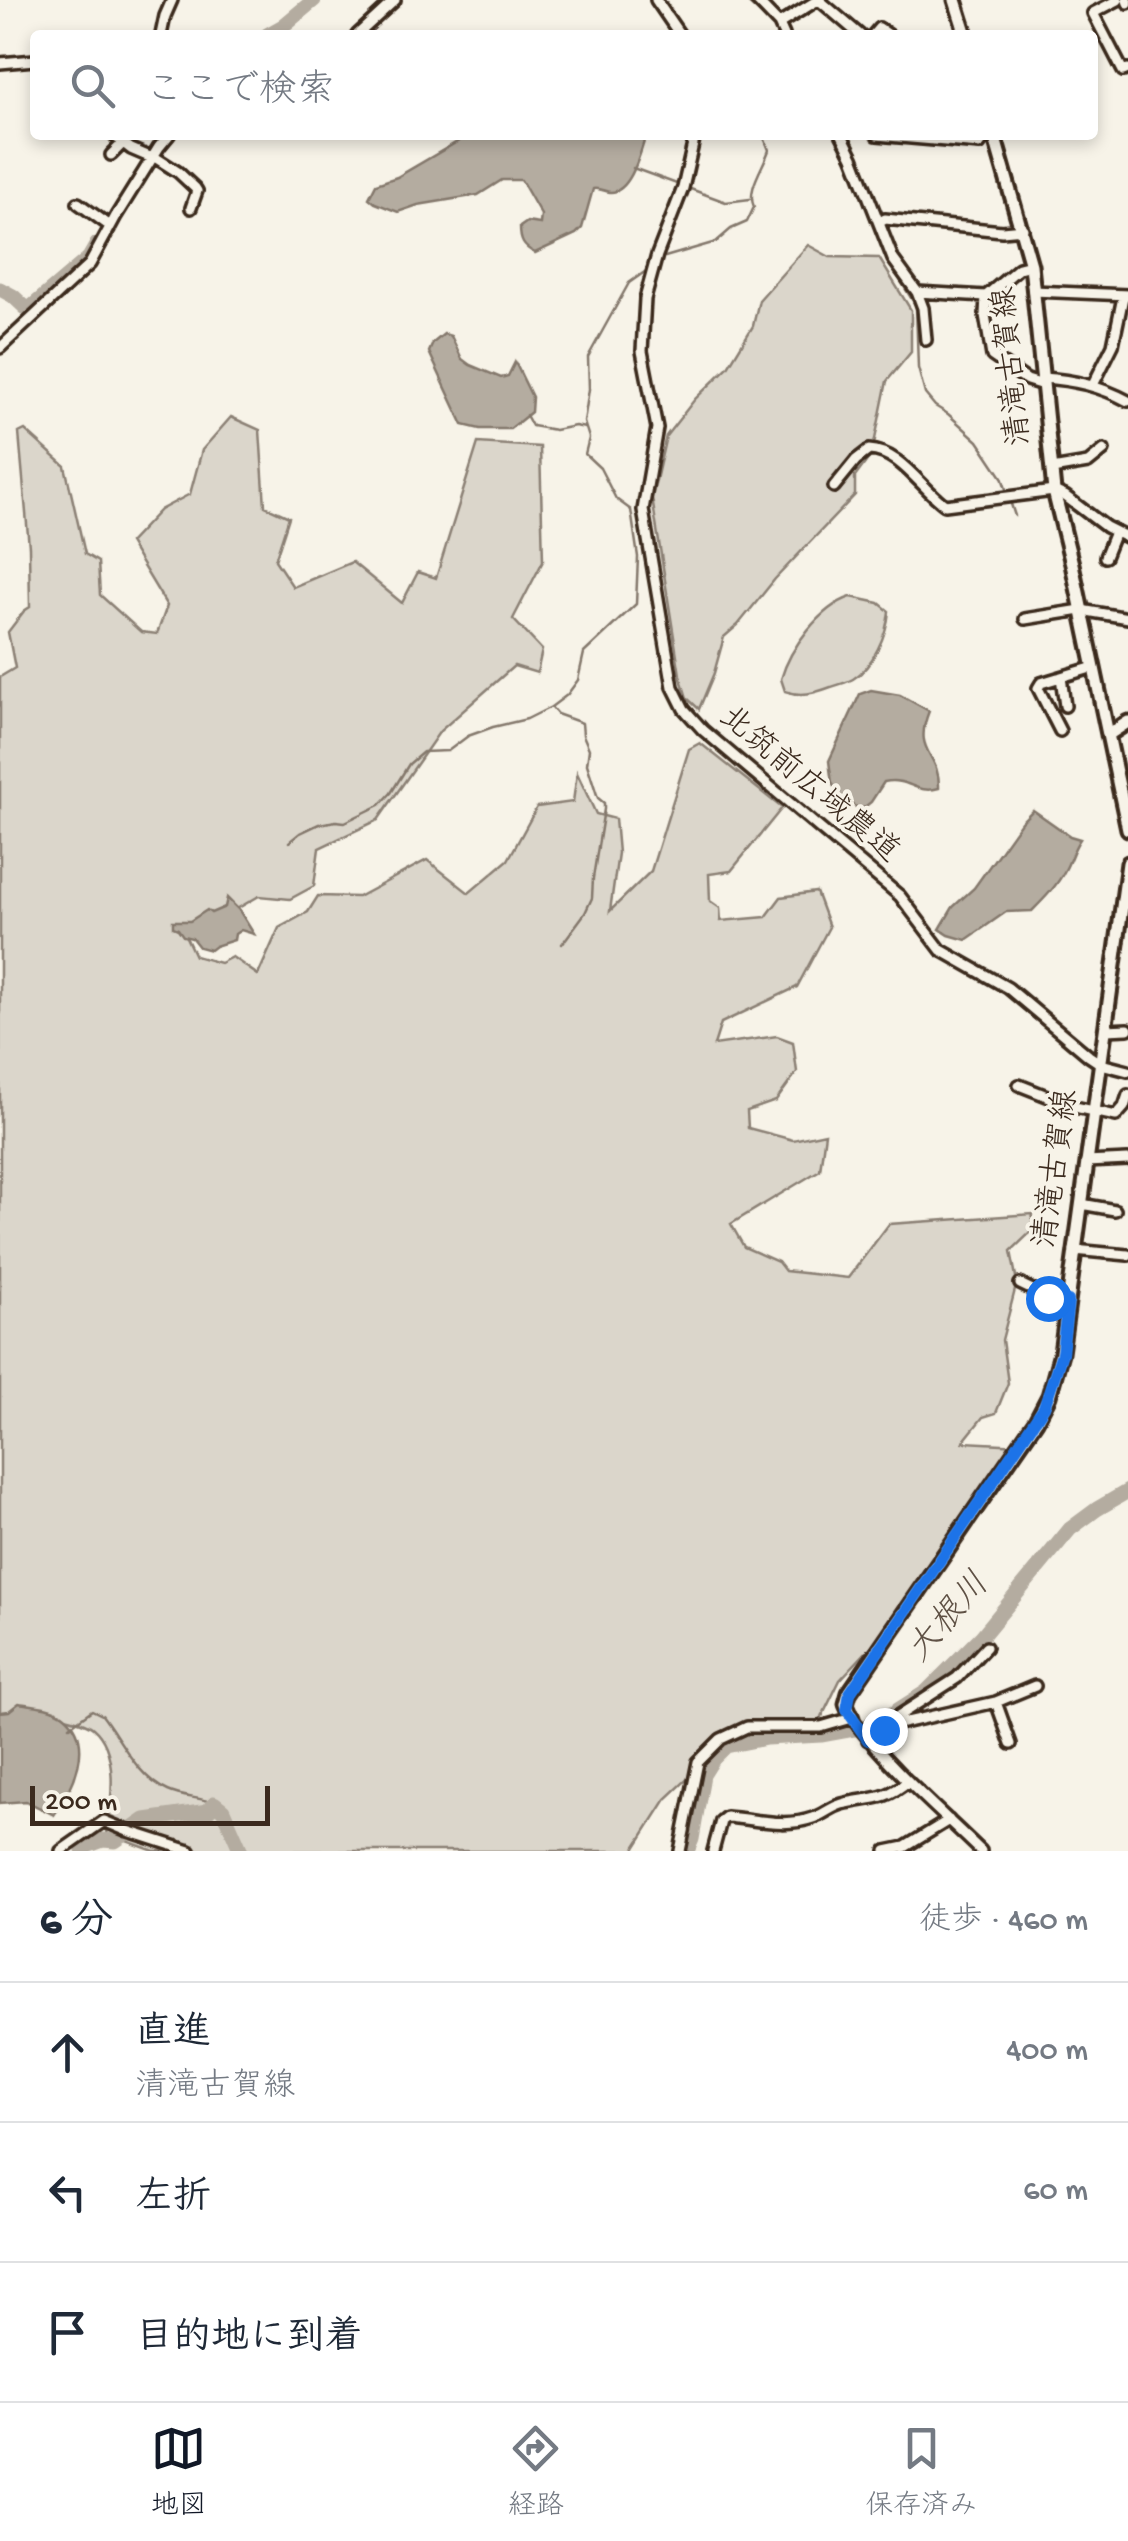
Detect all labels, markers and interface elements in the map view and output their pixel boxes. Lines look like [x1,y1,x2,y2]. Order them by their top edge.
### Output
search box [30,30,1098,140]
icon: search [65,58,120,113]
text: ここで検索 [145,71,335,115]
street label: 清滝古賀線 [985,284,1041,448]
street label: 北筑前広域農道 [710,698,907,873]
street label: 清滝古賀線 [1026,1087,1088,1251]
route start [1026,1276,1072,1322]
water label: 大根川 [899,1565,1000,1672]
route end [862,1708,908,1754]
scale bar [30,1781,270,1826]
text: 200 m [45,1787,117,1820]
text: 6 分 [40,1900,113,1949]
text: 徒歩 · 460 m [919,1903,1088,1941]
text: 直進 [135,2013,211,2057]
icon: ahead [40,2025,95,2080]
text: 400 m [1006,2033,1088,2071]
text: 清滝古賀線 [135,2069,295,2107]
icon: left [40,2165,95,2220]
text: 60 m [1023,2173,1088,2211]
text: 左折 [135,2178,211,2222]
icon: arrive [40,2305,95,2360]
text: 目的地に到着 [135,2318,363,2362]
tab: 地図 [151,2421,207,2524]
tab: 経路 [508,2421,564,2524]
tab: 保存済み [865,2421,977,2524]

